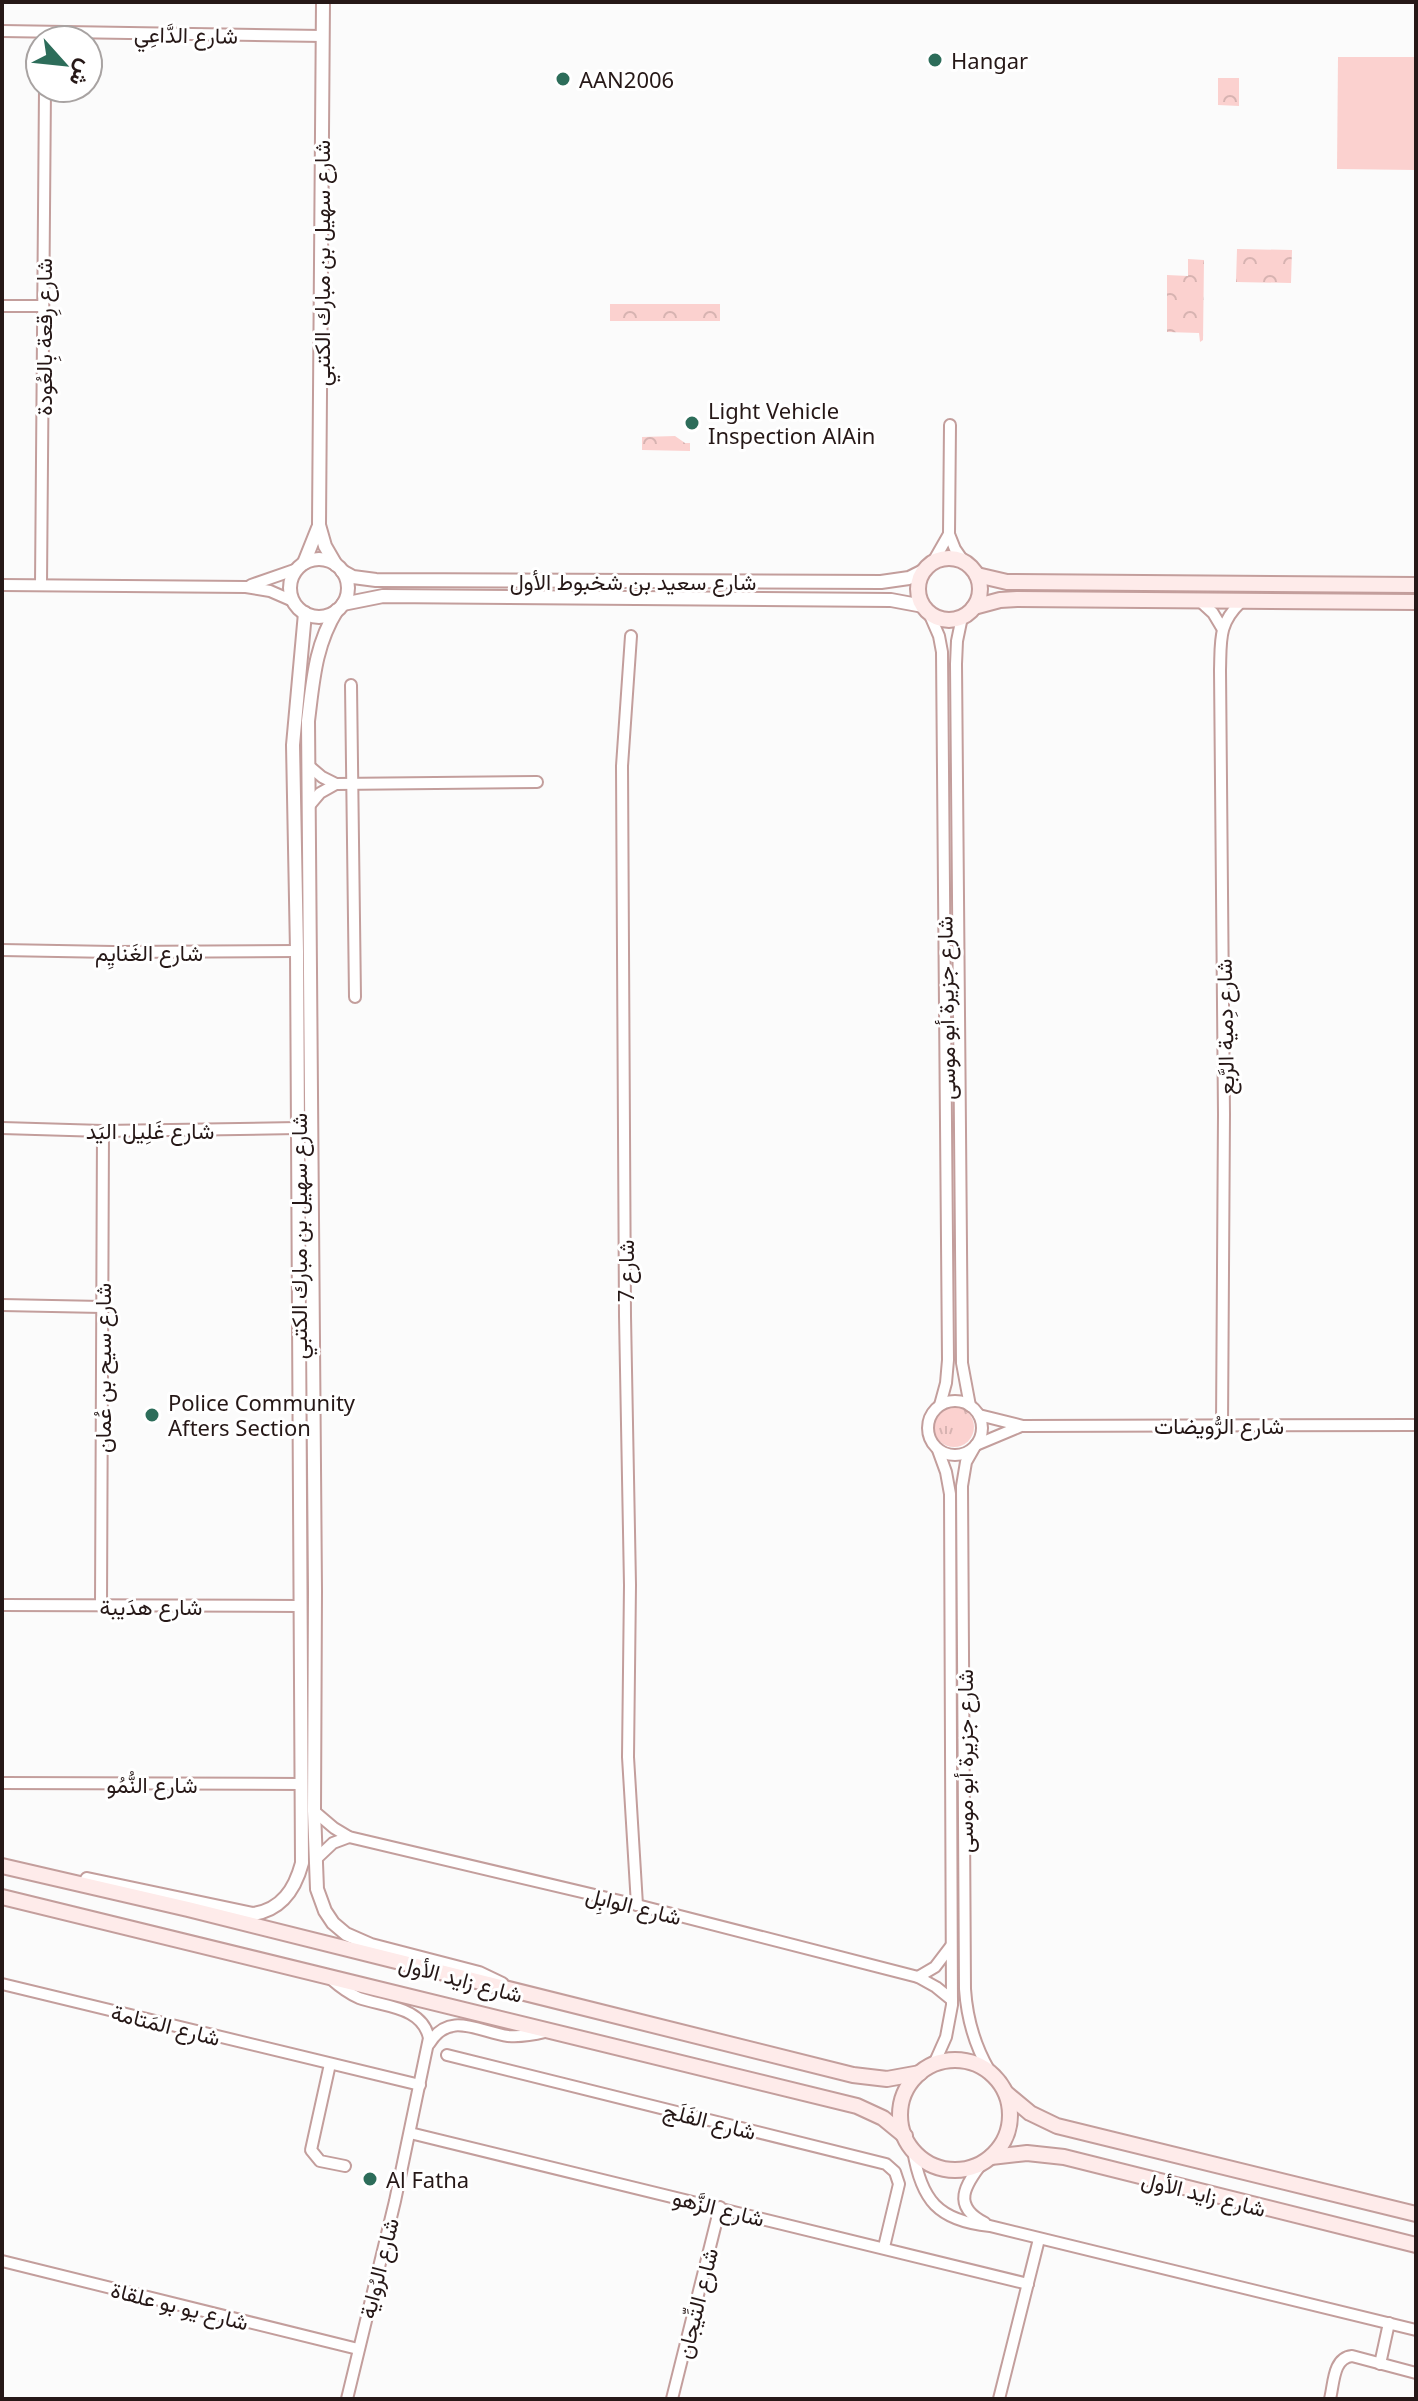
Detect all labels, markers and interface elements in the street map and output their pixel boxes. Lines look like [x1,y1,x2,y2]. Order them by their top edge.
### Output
street label: شارع الدَّاعِي [134,18,238,55]
north arrow [24,24,104,104]
place label: Hangar [951,45,1028,75]
marker: Hangar [926,51,944,69]
text: ش [63,55,102,92]
place label: AAN2006 [579,64,674,94]
marker: AAN2006 [554,70,572,88]
street label: شارع سهيل بن مبارك الكتبي [306,140,341,386]
street label: شارع رِقعة بِالعُودة [28,258,62,416]
place label: Light Vehicle Inspection AlAin [708,395,875,450]
marker: Light Vehicle Inspection AlAin [683,414,701,432]
street label: شارع سعيد بن شخبوط الأول [510,566,756,597]
street label: شارع جزيرة أبو موسى [928,916,963,1100]
street label: شارع الغَنايِم [95,937,203,970]
street label: شارع دِمية الرَّبع [1208,959,1241,1095]
street label: شارع سهيل بن مبارك الكتبي [283,1113,318,1359]
street label: شارع غَلِيل اليَد [86,1115,214,1146]
street label: شارع 7 [610,1240,641,1302]
street label: شارع سيح بن عُمان [87,1283,118,1453]
place label: Police Community Afters Section [168,1387,356,1442]
marker: Police Community Afters Section [143,1406,161,1424]
street label: شارع الرُّويضات [1154,1410,1284,1441]
street label: شارع هدَيبة [100,1591,202,1622]
street label: شارع جزيرة أبو موسى [949,1669,980,1853]
street label: شارع النُّمُو [106,1769,198,1800]
street label: شارع الوابِل [582,1879,685,1935]
street label: شارع زايد الأول [396,1947,526,2010]
street label: شارع المَتامة [108,1996,224,2053]
street label: شارع الفَلَج [660,2094,759,2147]
street label: شارع زايد الأول [1139,2163,1269,2224]
place label: Al Fatha [386,2164,469,2194]
marker: Al Fatha [361,2170,379,2188]
street label: شارع الزَّهو [670,2181,768,2234]
street label: شارع الرُواية [351,2215,406,2322]
street label: شارع التِّيجان [668,2245,725,2362]
street label: شارع يو بو علقاة [108,2273,252,2338]

